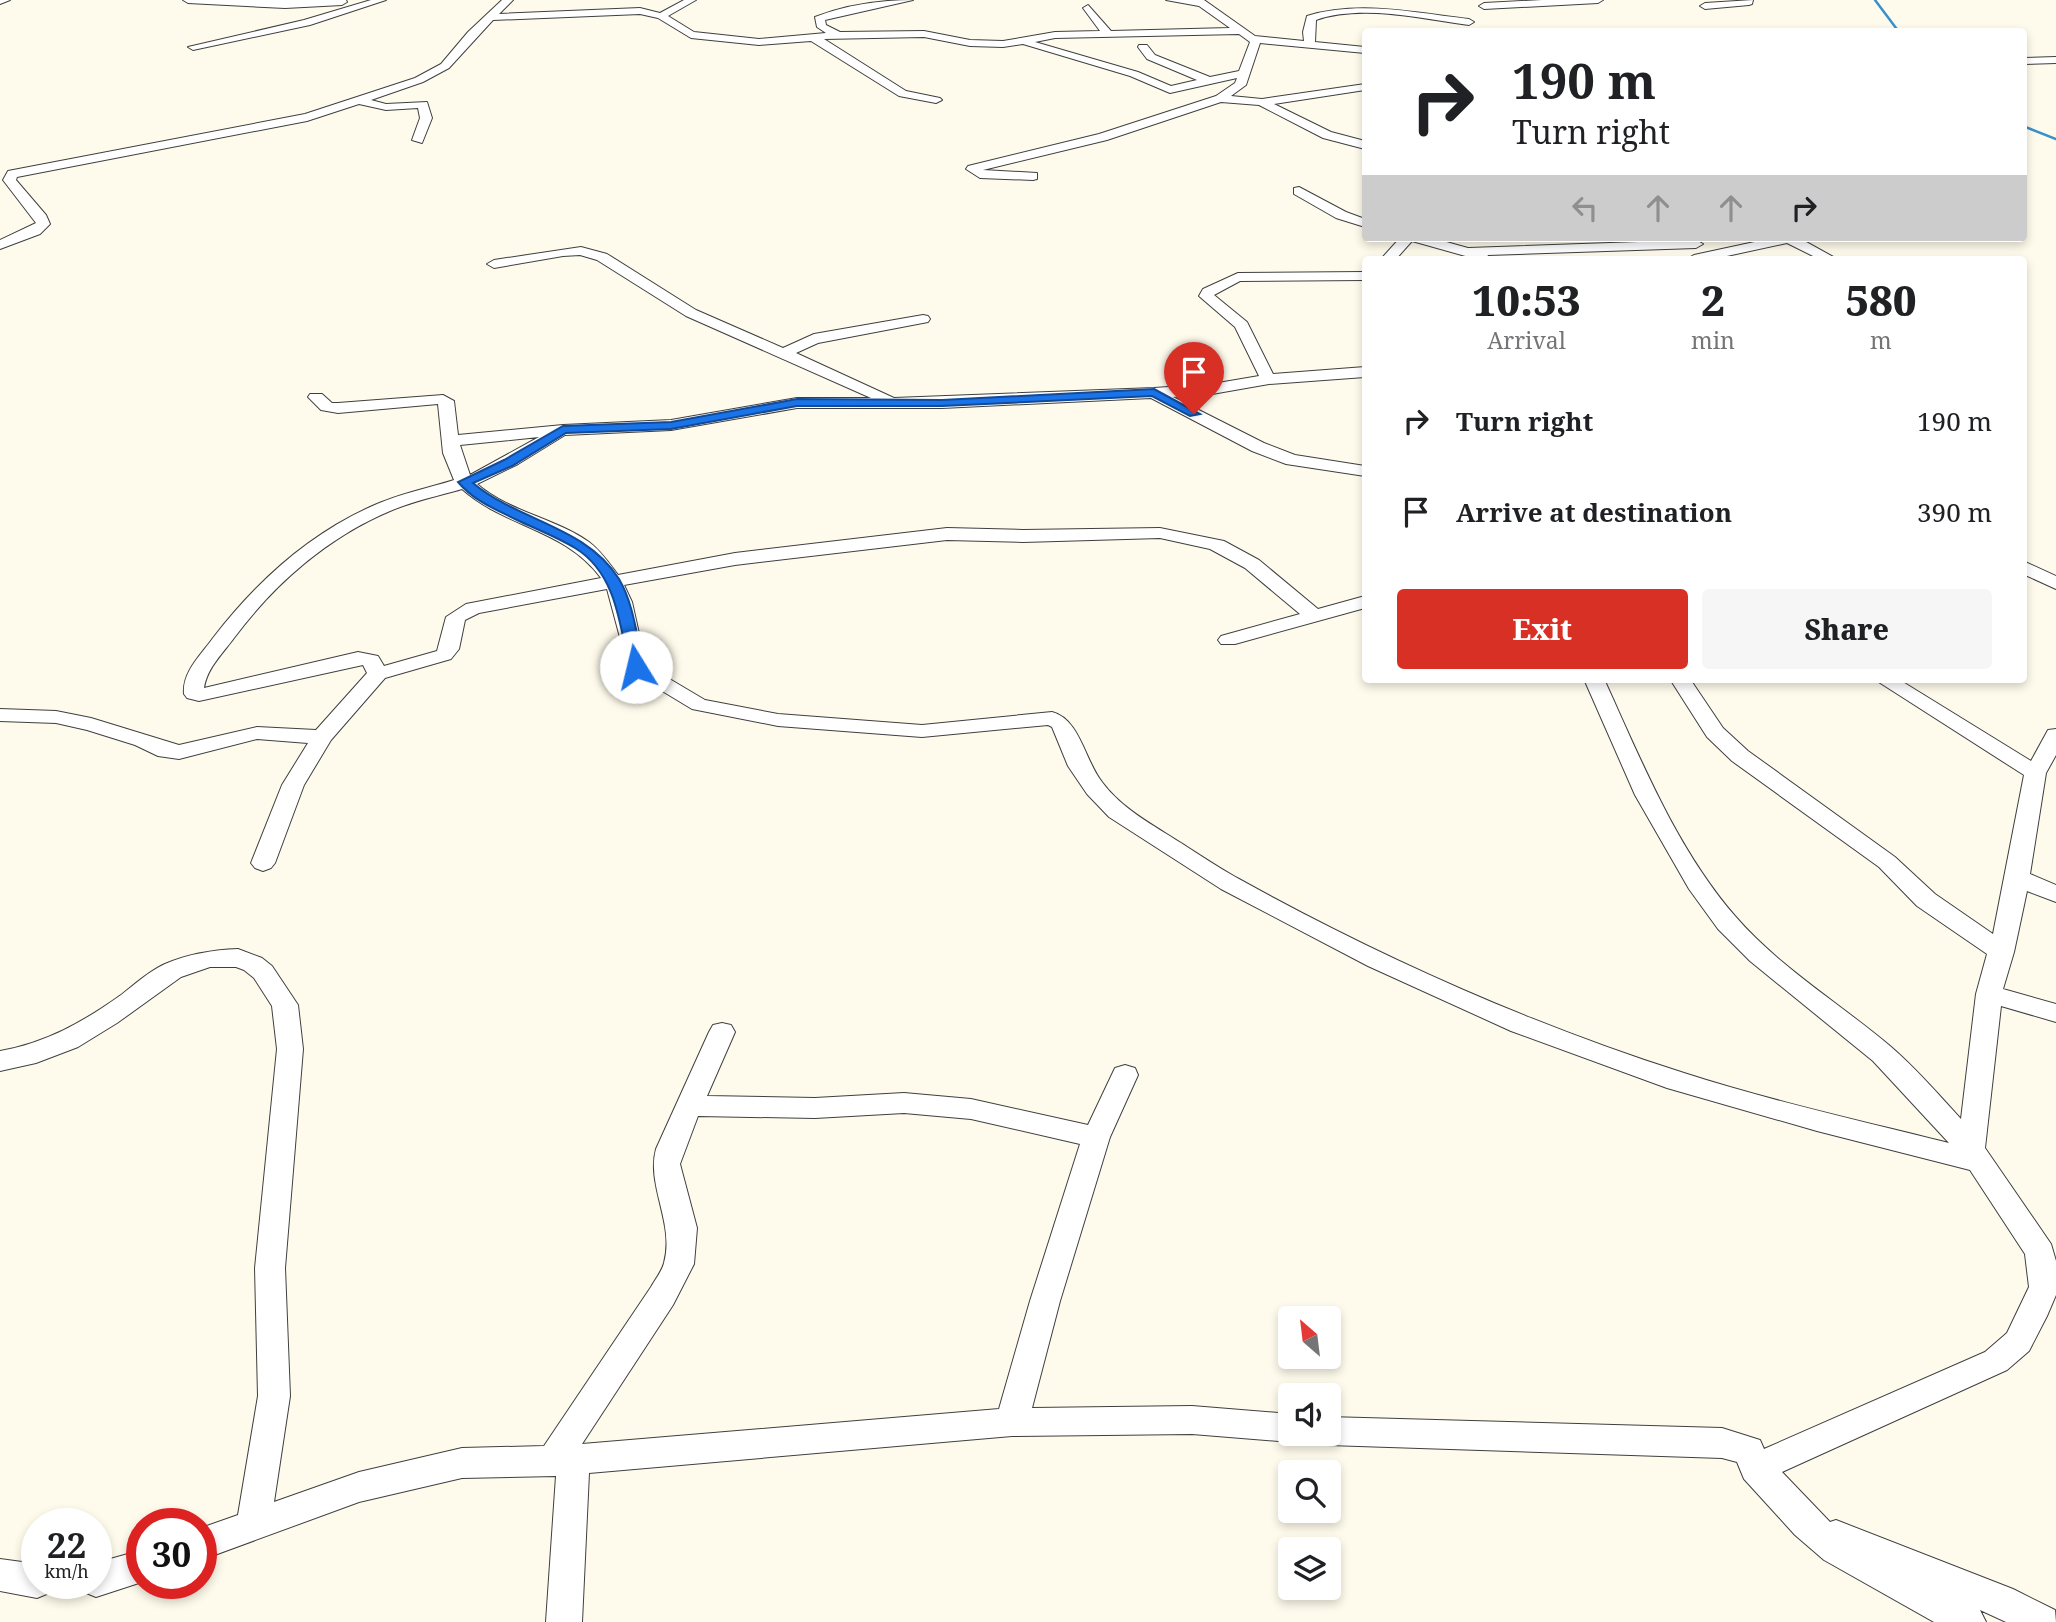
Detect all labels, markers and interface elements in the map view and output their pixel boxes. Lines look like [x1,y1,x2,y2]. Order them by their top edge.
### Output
text: 190 m [1512,47,1656,113]
icon: right [1397,56,1488,147]
text: Turn right [1512,110,1670,153]
icon: left [1566,189,1604,227]
icon: ahead [1639,189,1677,227]
icon: ahead [1712,189,1750,227]
icon: right [1785,189,1823,227]
text: 10:53 [1472,271,1581,328]
text: 2 [1701,271,1725,328]
text: 580 [1845,271,1917,328]
text: Arrival [1487,324,1566,356]
text: min [1691,324,1735,356]
text: m [1870,324,1892,356]
pin [1164,342,1224,414]
icon: arrive [1175,353,1213,391]
icon: right [1397,402,1435,440]
text: Turn right [1456,403,1593,439]
text: 190 m [1917,403,1992,439]
icon: arrive [1397,493,1435,531]
text: Arrive at destination [1456,494,1732,530]
text: 390 m [1917,494,1992,530]
button: Exit [1397,589,1688,669]
button: Share [1702,589,1992,669]
position arrow [599,630,673,704]
north arrow [1278,1306,1340,1368]
map controls [1278,1306,1341,1600]
button: sound [1278,1383,1341,1446]
button: search [1278,1460,1341,1523]
speed limit sign: 30 [126,1508,217,1599]
text: 22 [47,1521,86,1568]
button: layers [1278,1537,1341,1600]
text: km/h [44,1559,89,1583]

